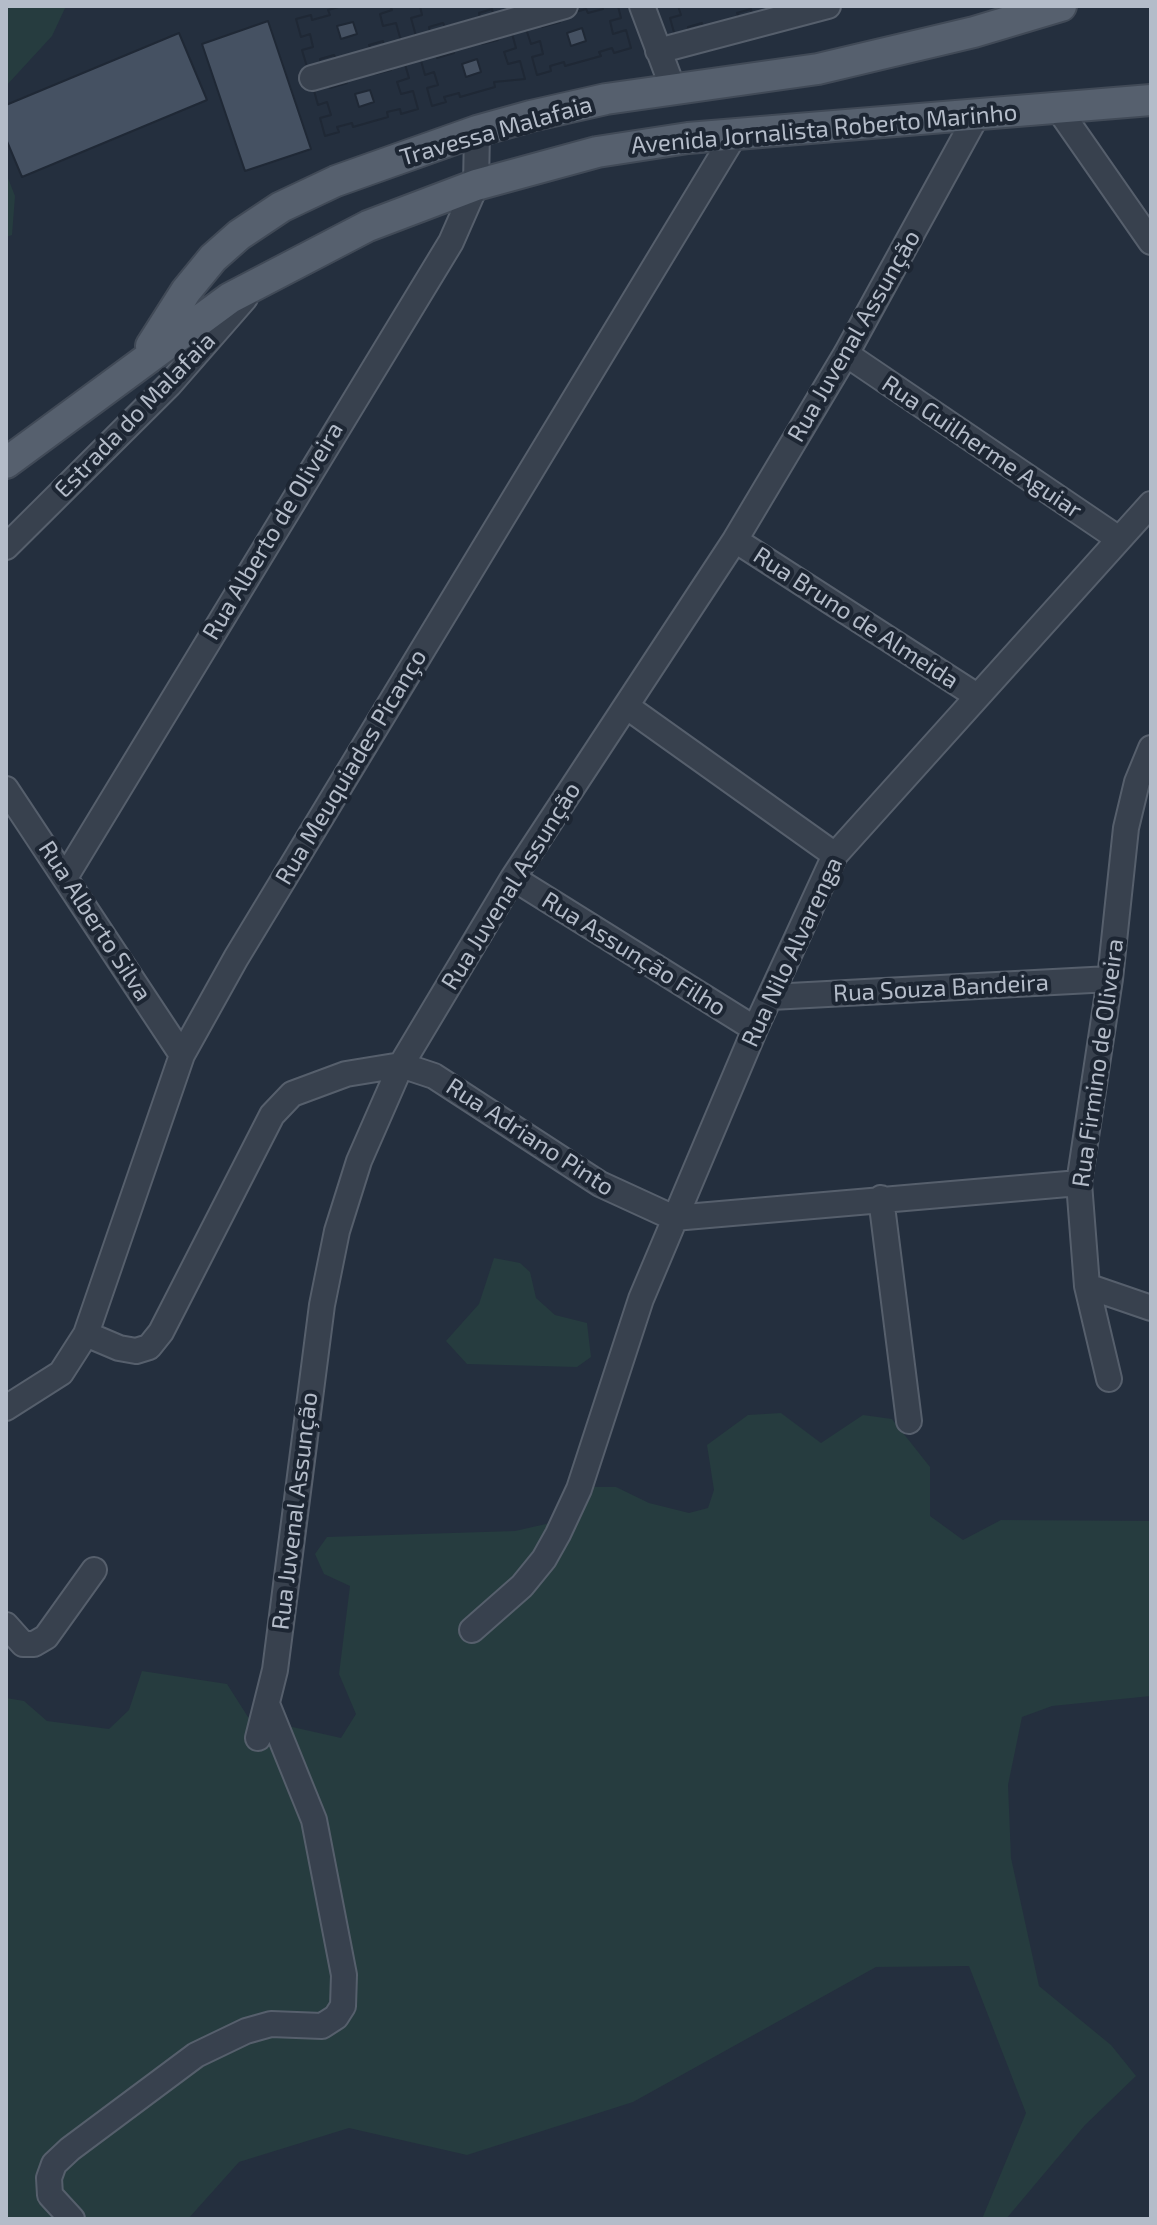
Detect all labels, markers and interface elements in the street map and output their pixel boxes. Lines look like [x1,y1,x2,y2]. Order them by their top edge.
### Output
street label: Travessa Malafaia [396,90,596,172]
street label: Avenida Jornalista Roberto Marinho [630,98,1018,160]
street label: Rua Juvenal Assunção [782,225,926,447]
street label: Estrada do Malafaia [49,326,221,504]
street label: Rua Guilherme Aguiar [876,369,1088,525]
street label: Rua Alberto de Oliveira [197,417,349,645]
street label: Rua Bruno de Almeida [748,541,964,695]
street label: Rua Meuquiades Picanço [269,644,433,890]
street label: Rua Juvenal Assunção [435,777,587,995]
street label: Rua Alberto Silva [32,835,158,1007]
street label: Rua Nilo Alvarenga [735,853,849,1051]
street label: Rua Assunção Filho [537,886,731,1022]
street label: Rua Firmino de Oliveira [1066,937,1130,1189]
street label: Rua Souza Bandeira [832,968,1050,1008]
street label: Rua Adriano Pinto [441,1072,619,1202]
street label: Rua Juvenal Assunção [266,1390,324,1632]

